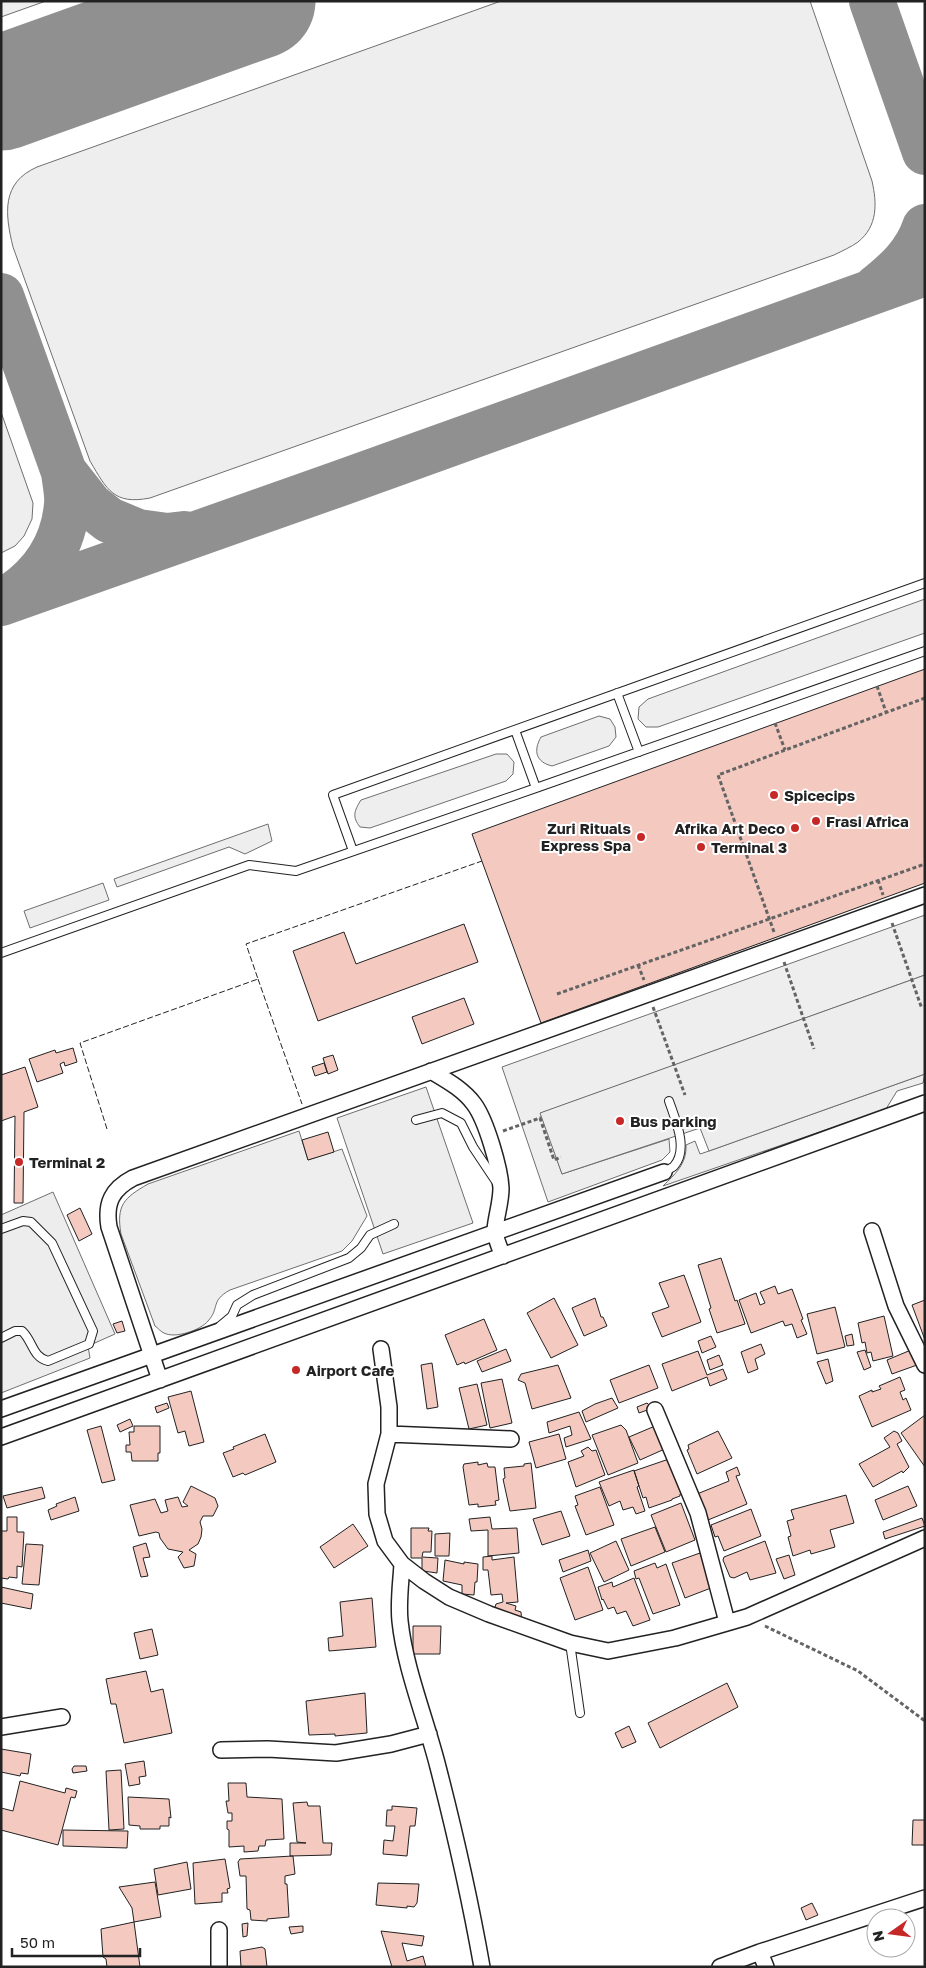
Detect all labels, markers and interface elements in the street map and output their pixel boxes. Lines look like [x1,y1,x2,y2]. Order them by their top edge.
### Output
place label: Spicecips [784,786,855,804]
marker: Spicecips [768,789,780,801]
place label: Frasi Africa [826,812,909,830]
marker: Frasi Africa [810,815,822,827]
place label: Zuri Rituals Express Spa [541,819,631,854]
place label: Afrika Art Deco [674,819,785,837]
marker: Afrika Art Deco [789,822,801,834]
marker: Zuri Rituals Express Spa [635,831,647,843]
place label: Terminal 3 [711,838,787,856]
marker: Terminal 3 [695,841,707,853]
place label: Bus parking [630,1112,717,1130]
marker: Bus parking [614,1115,626,1127]
place label: Terminal 2 [29,1153,105,1171]
marker: Terminal 2 [13,1156,25,1168]
place label: Airport Cafe [306,1361,394,1379]
marker: Airport Cafe [290,1364,302,1376]
north arrow [866,1908,916,1958]
scale bar [12,1926,140,1958]
text: N [868,1929,887,1943]
text: 50 m [20,1933,55,1951]

